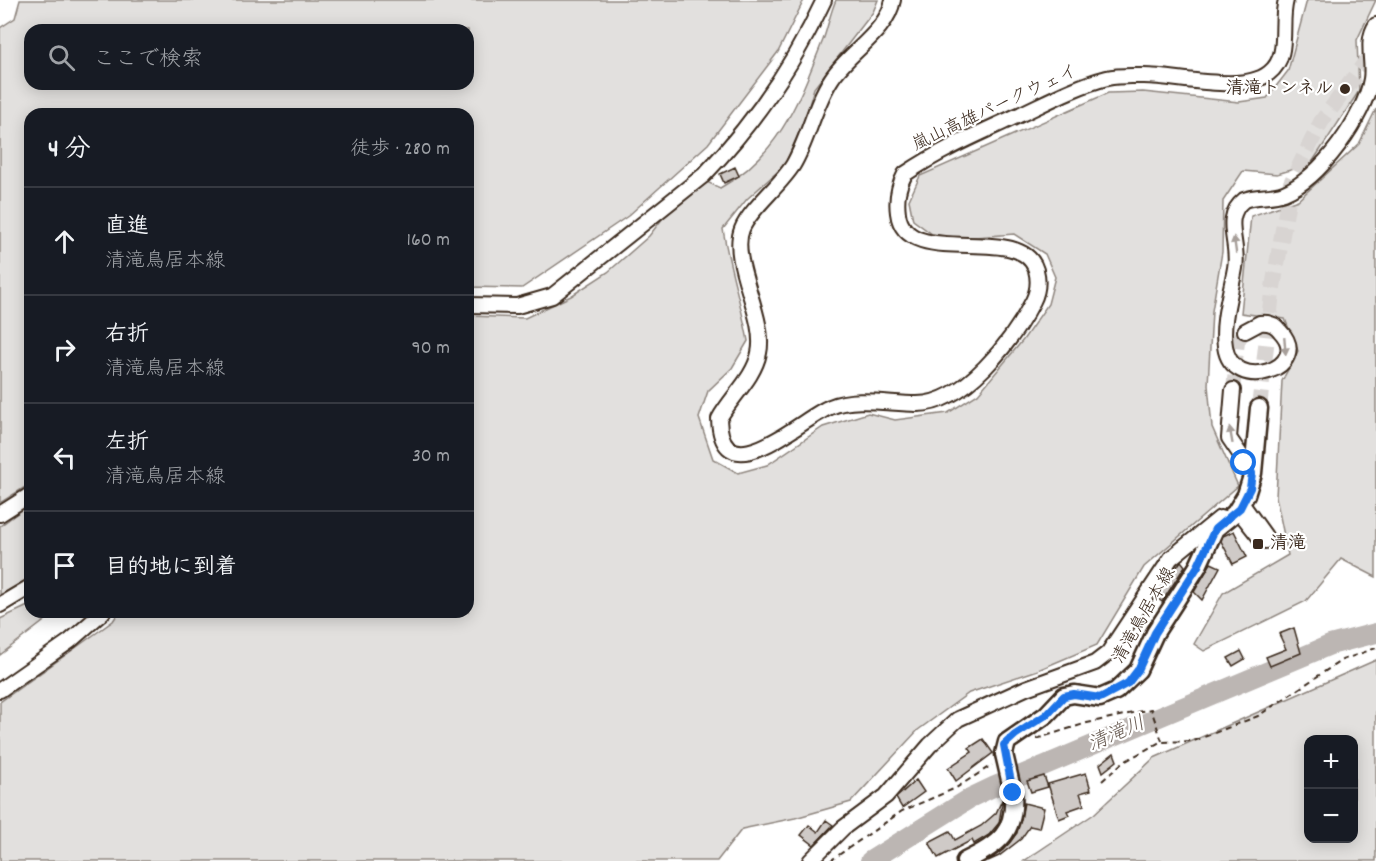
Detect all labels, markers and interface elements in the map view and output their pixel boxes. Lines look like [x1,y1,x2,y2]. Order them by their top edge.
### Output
search box [24,24,474,90]
icon: search [45,41,78,74]
text: ここで検索 [93,45,203,76]
street label: 嵐山高雄パークウェイ [908,60,1082,158]
place label: 清滝トンネル [1226,77,1333,102]
marker: 清滝トンネル [1338,82,1352,96]
text: 4 分 [48,132,91,169]
text: 徒歩 · 280 m [350,136,450,164]
text: 直進 [105,212,149,243]
icon: ahead [48,225,81,258]
text: 160 m [407,227,450,255]
one-way arrow [1231,236,1240,255]
text: 清滝鳥居本線 [105,248,225,276]
text: 右折 [105,320,149,351]
icon: right [48,333,81,366]
text: 90 m [412,335,450,363]
one-way arrow [1280,337,1290,356]
text: 清滝鳥居本線 [105,356,225,384]
one-way arrow [1226,425,1235,444]
text: 左折 [105,428,149,459]
icon: left [48,441,81,474]
text: 30 m [412,443,450,471]
route start [1230,449,1256,475]
text: 清滝鳥居本線 [105,464,225,492]
place label: 清滝 [1270,532,1306,557]
marker: 清滝 [1251,537,1265,551]
icon: arrive [48,549,81,582]
text: 目的地に到着 [105,553,237,584]
street label: 清滝鳥居本線 [1107,563,1183,669]
water label: 清滝川 [1084,710,1150,760]
map controls [1304,735,1358,843]
button: + [1304,735,1358,789]
route end [999,779,1025,805]
button: − [1304,789,1358,843]

